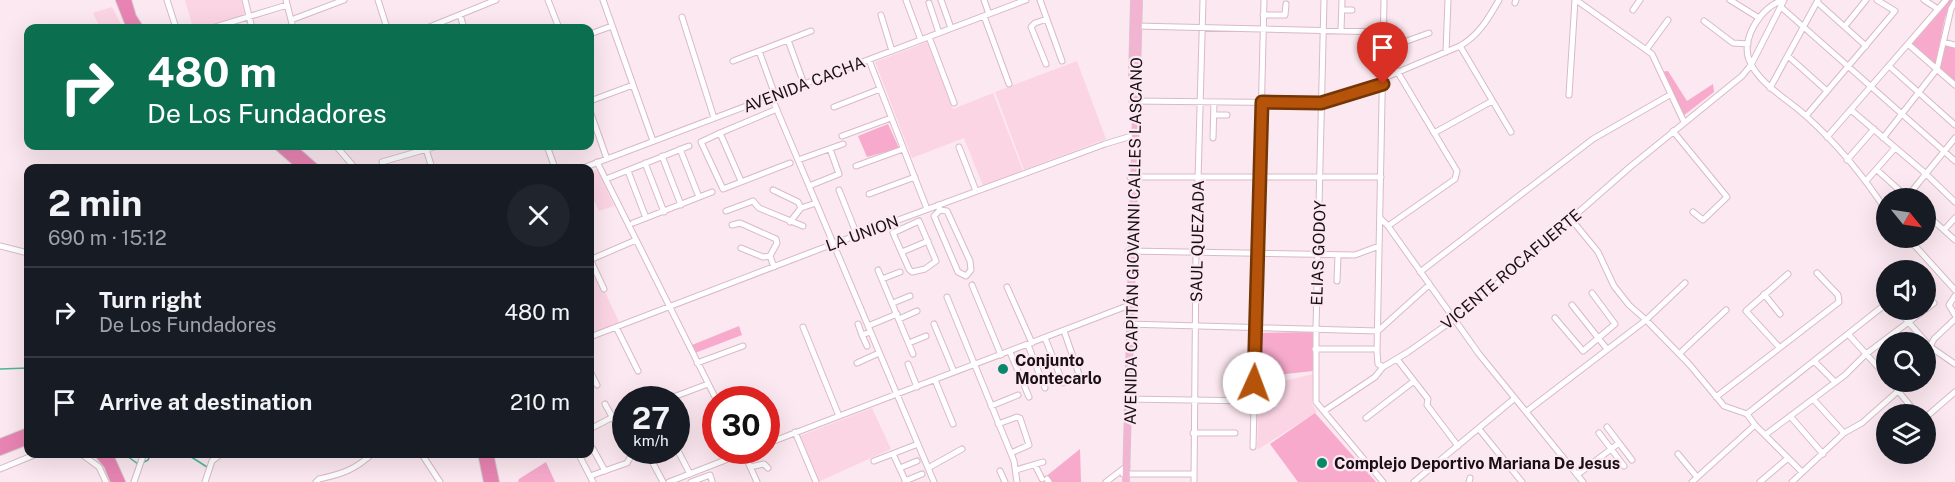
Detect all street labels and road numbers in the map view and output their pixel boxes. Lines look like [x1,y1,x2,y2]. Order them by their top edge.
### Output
street label: AVENIDA CACHA [741,52,868,116]
street label: AVENIDA CAPITÁN GIOVANNI CALLES LASCANO [1120,57,1146,425]
street label: SAUL QUEZADA [1187,180,1208,302]
street label: ELIAS GODOY [1307,200,1330,306]
street label: VICENTE ROCAFUERTE [1437,205,1585,334]
street label: LA UNION [823,211,901,255]

